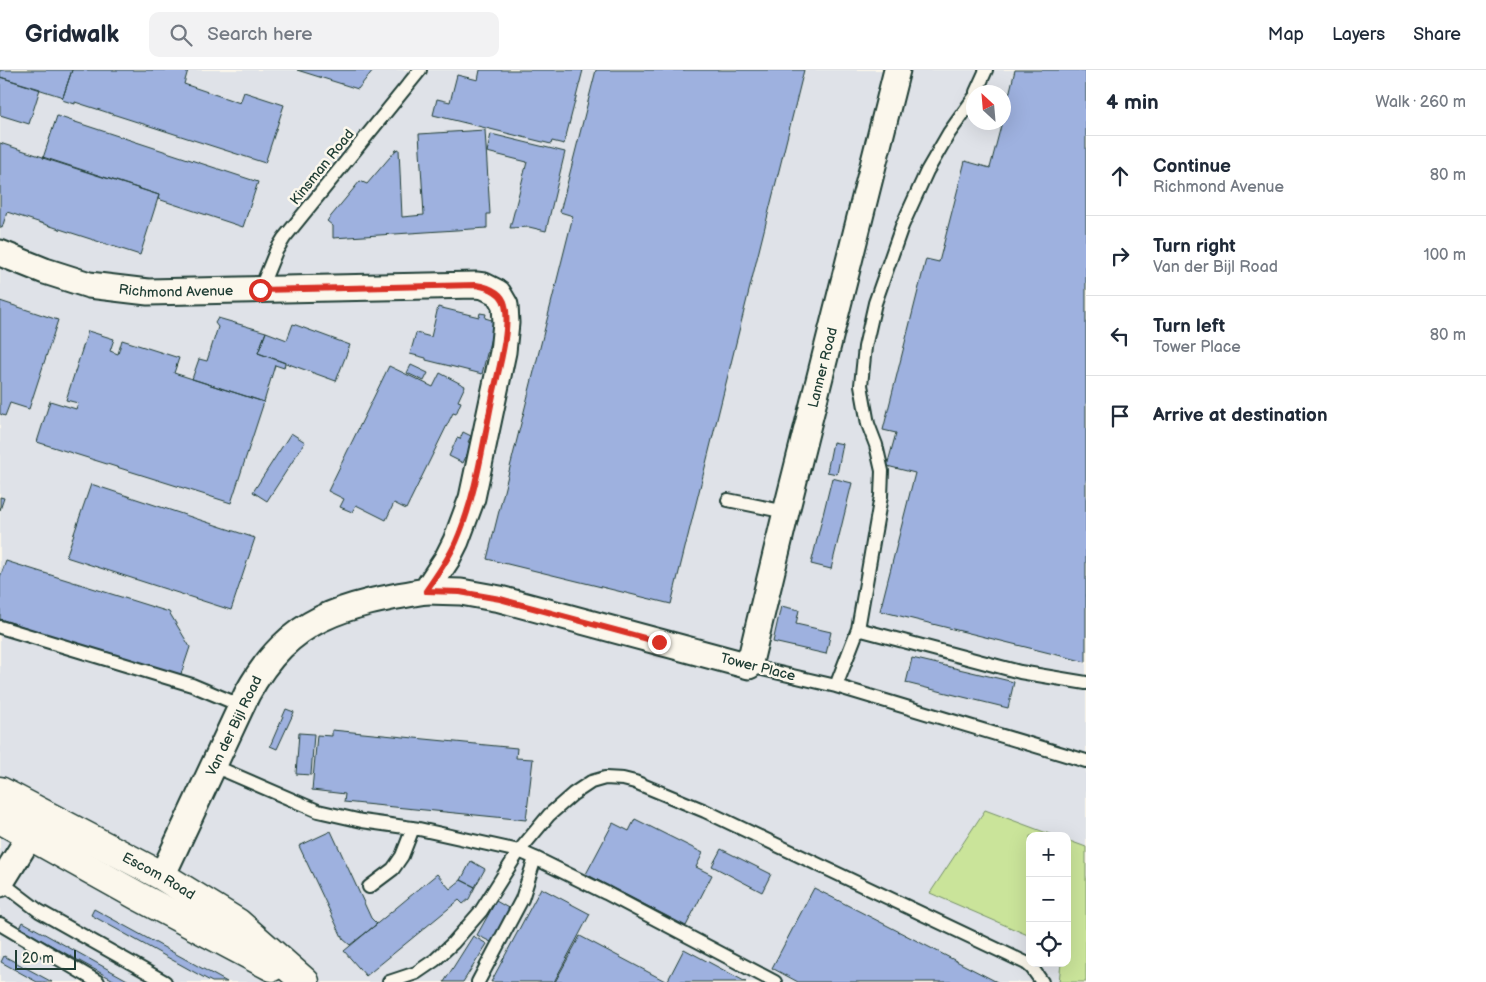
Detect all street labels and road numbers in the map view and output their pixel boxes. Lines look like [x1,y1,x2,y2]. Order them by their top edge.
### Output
street label: Kinsman Road [286,126,358,208]
street label: Richmond Avenue [118,280,233,301]
street label: Lanner Road [804,325,841,409]
street label: Tower Place [719,649,797,685]
street label: Van der Bijl Road [202,673,266,779]
street label: Escom Road [120,848,198,903]

